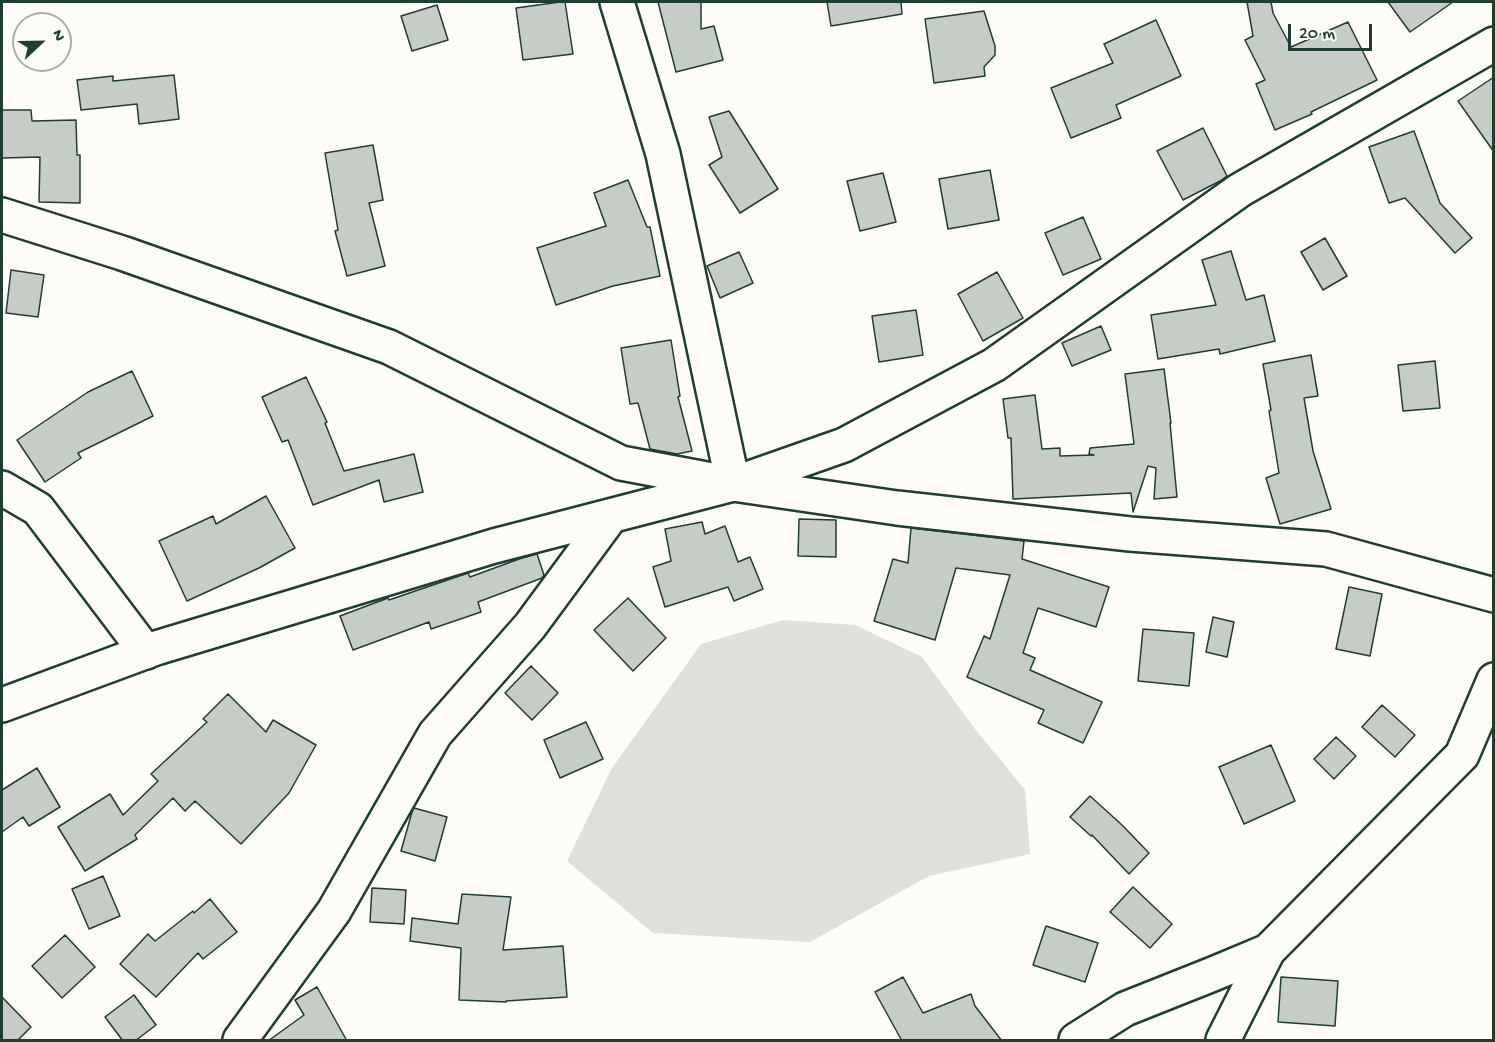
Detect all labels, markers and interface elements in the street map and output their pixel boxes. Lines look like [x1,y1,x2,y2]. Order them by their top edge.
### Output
north arrow [12,12,72,72]
scale bar [1291,12,1375,50]
text: 20 m [1299,24,1335,45]
text: N [47,27,68,44]

